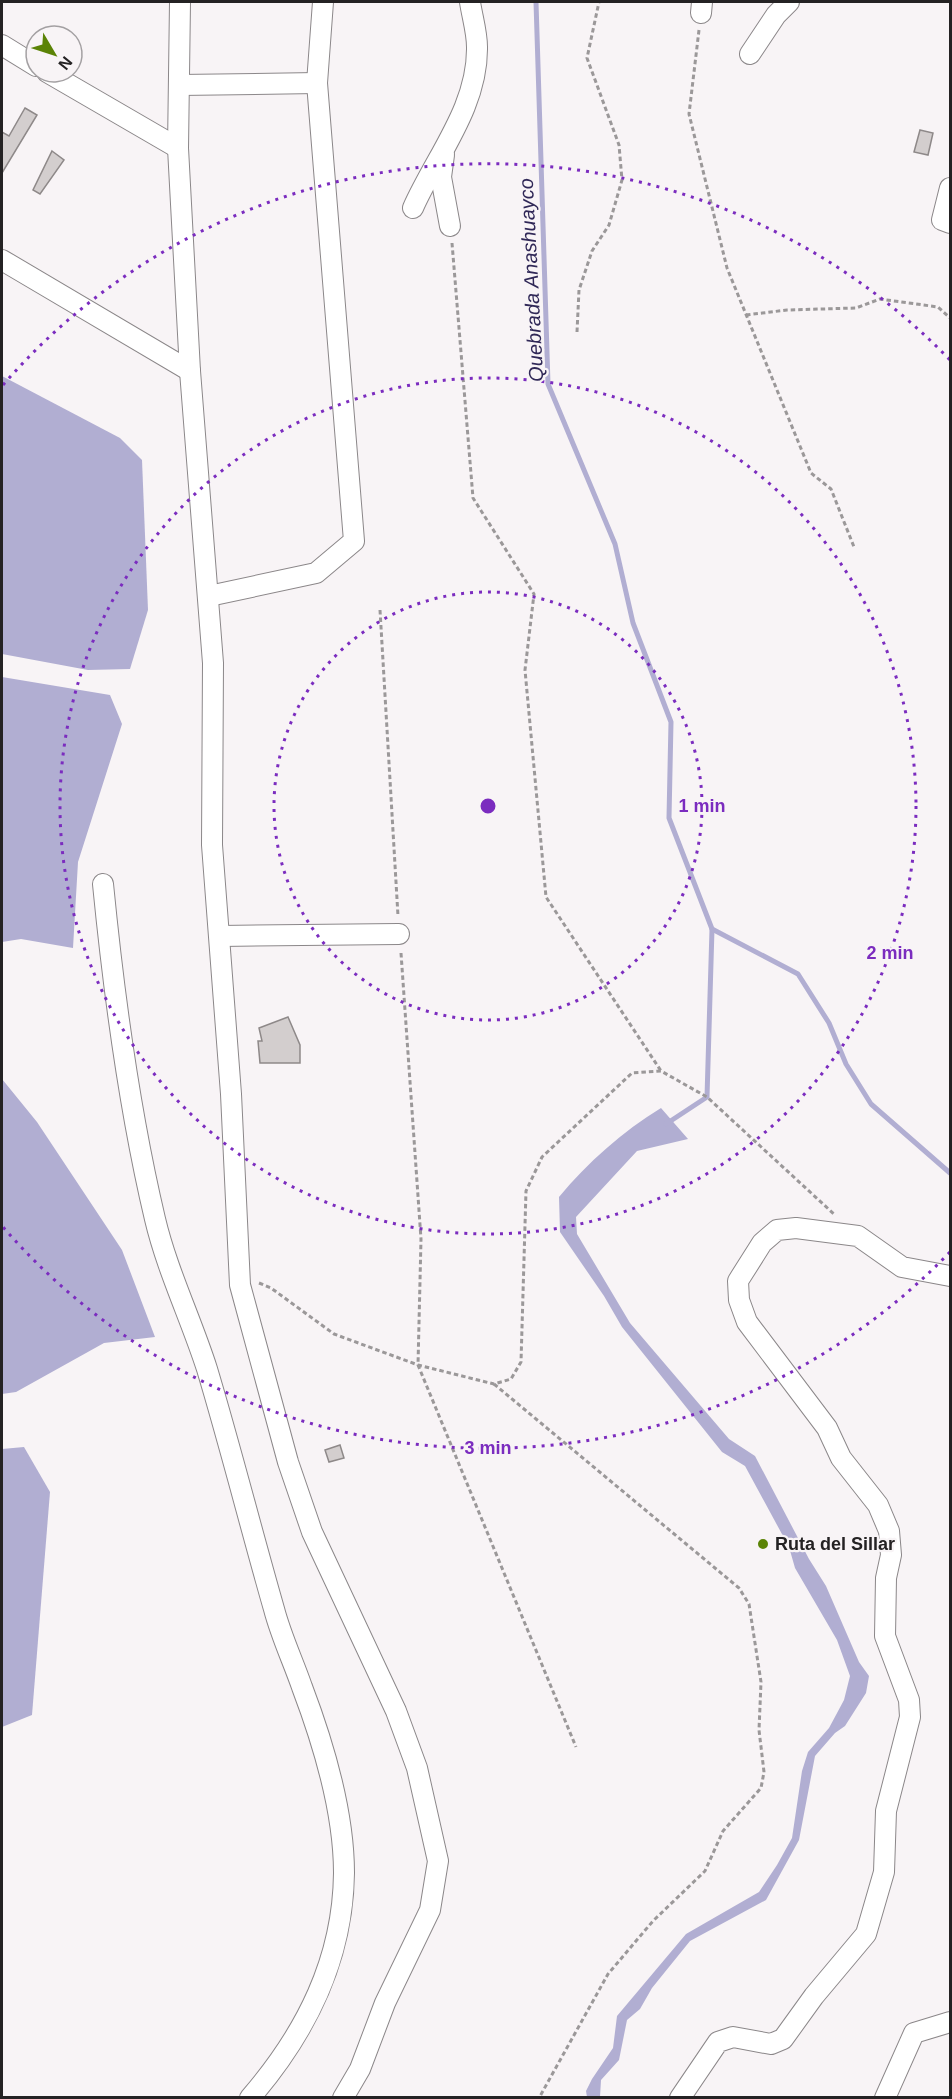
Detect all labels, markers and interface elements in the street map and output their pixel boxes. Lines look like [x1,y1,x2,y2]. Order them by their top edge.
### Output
north arrow [24,24,84,84]
text: N [55,53,76,73]
water label: Quebrada Anashuayco [515,178,547,382]
centre of rings [478,796,498,816]
text: 1 min [678,796,726,816]
text: 2 min [866,943,914,963]
text: 3 min [464,1438,512,1458]
place label: Ruta del Sillar [775,1534,895,1554]
marker: Ruta del Sillar [756,1537,770,1551]

